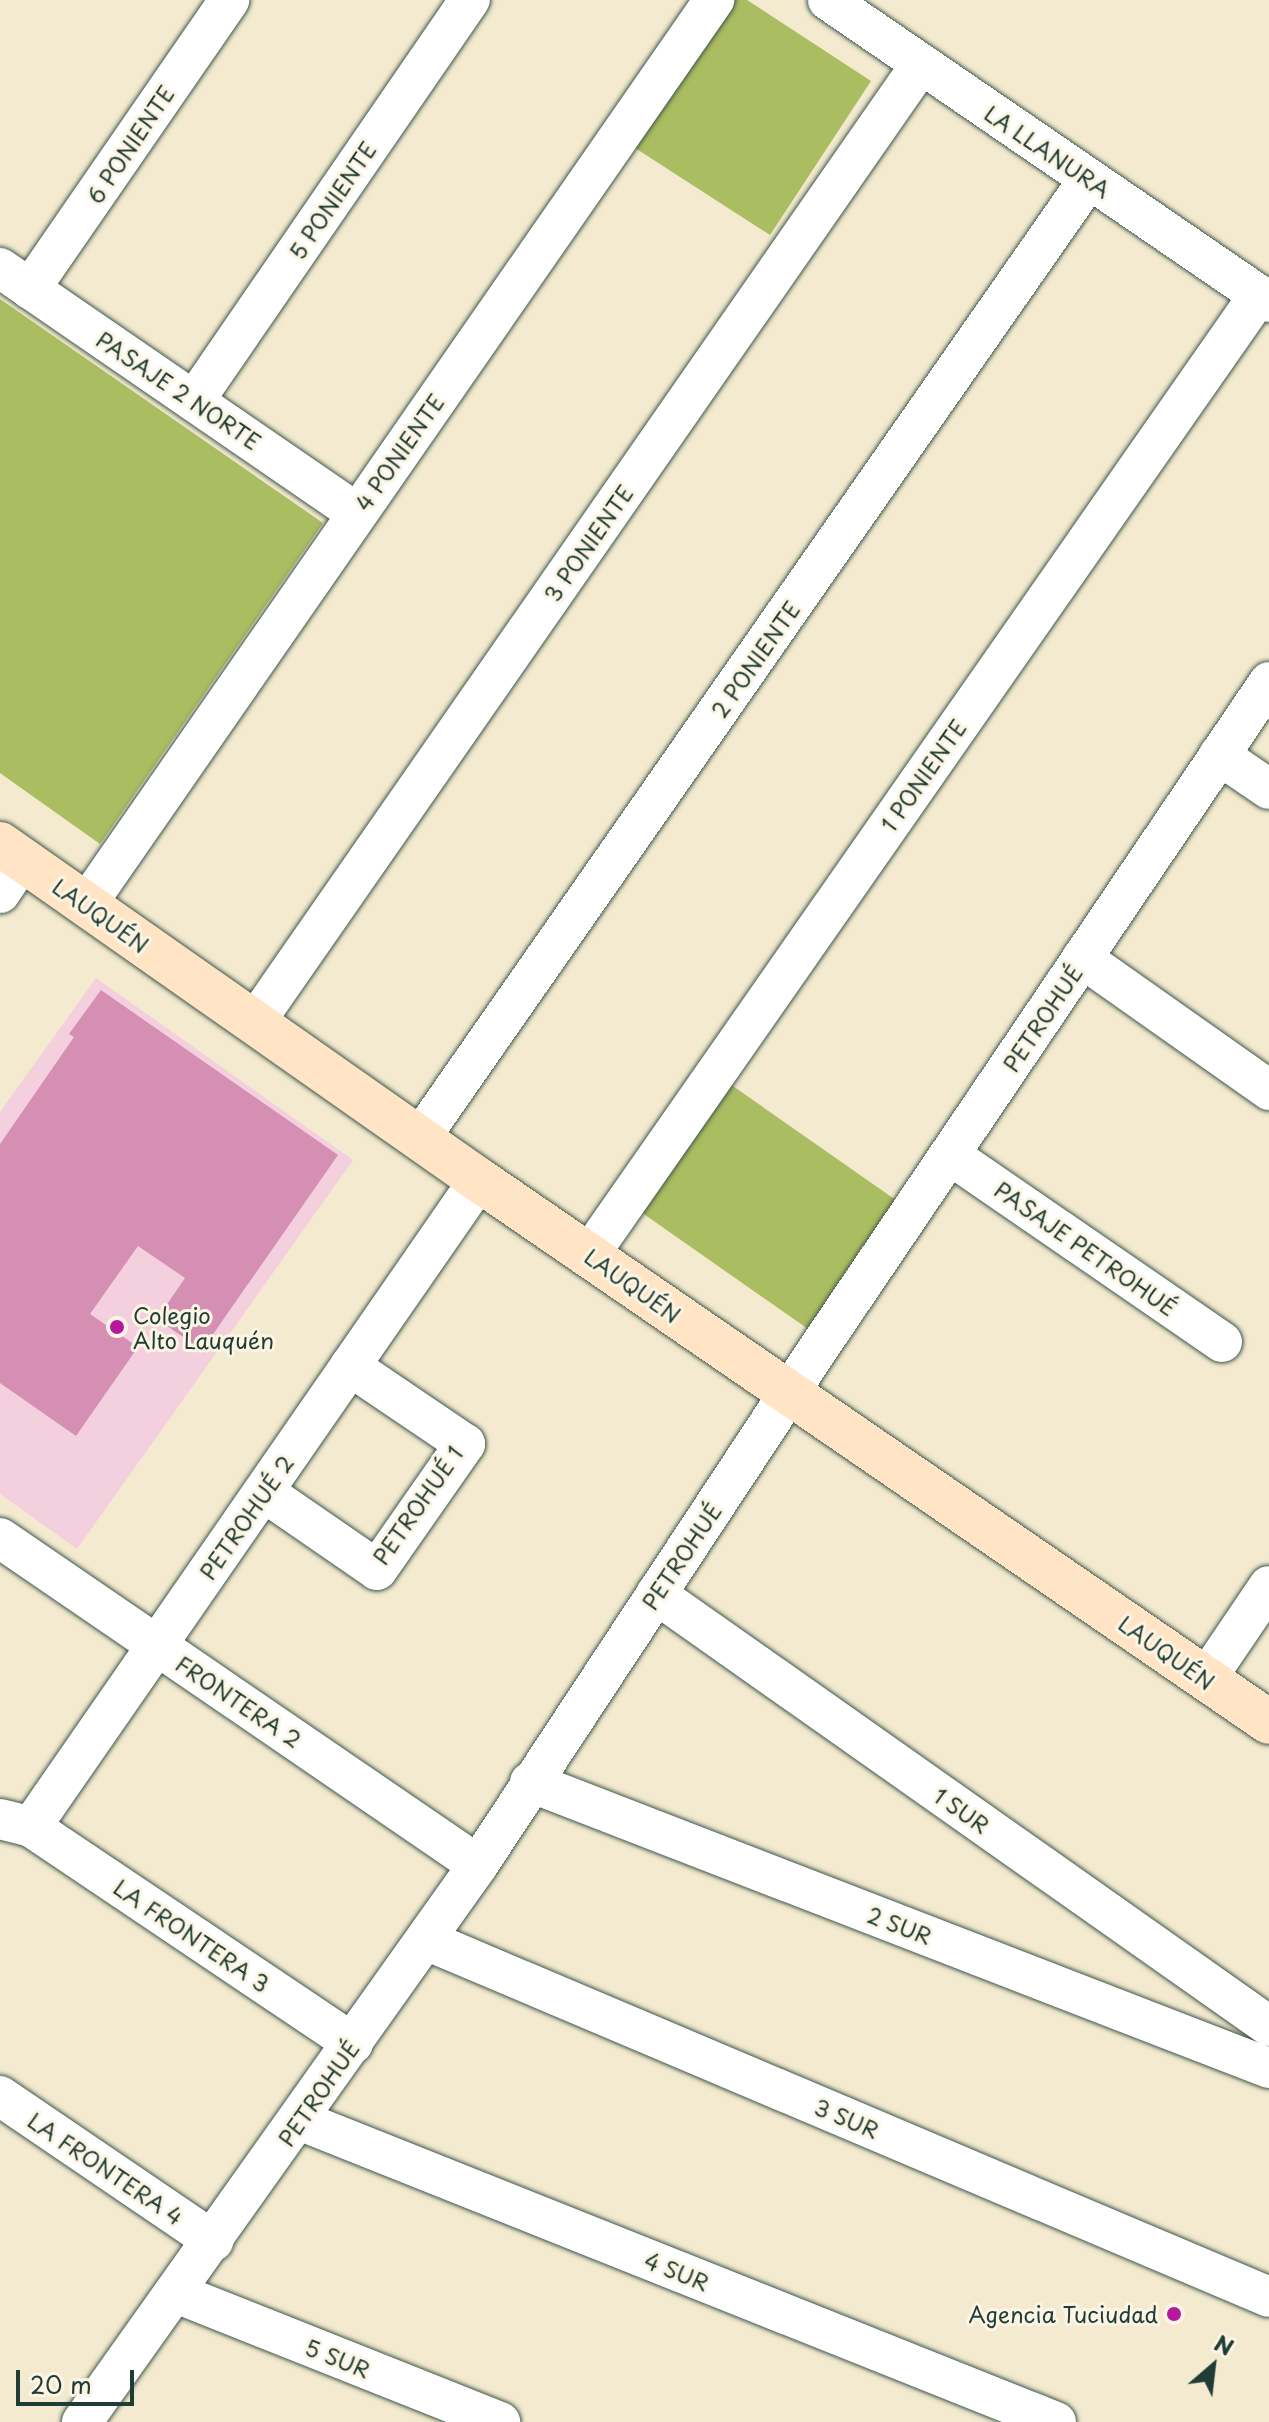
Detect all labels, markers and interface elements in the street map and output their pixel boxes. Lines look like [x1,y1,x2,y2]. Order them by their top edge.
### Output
street label: 6 PONIENTE [81,80,179,208]
street label: LA LLANURA [980,99,1116,203]
street label: 5 PONIENTE [283,136,381,264]
street label: PASAJE 2 NORTE [90,324,268,456]
street label: 4 PONIENTE [349,388,449,516]
street label: 3 PONIENTE [538,479,638,607]
street label: 2 PONIENTE [705,595,805,723]
street label: 1 PONIENTE [874,713,972,837]
street label: LAUQUÉN [48,872,154,958]
street label: PETROHUÉ [997,960,1087,1076]
street label: PASAJE PETROHUÉ [989,1174,1183,1322]
street label: LAUQUÉN [580,1242,686,1328]
place label: Colegio Alto Lauquén [133,1301,275,1352]
marker: Colegio Alto Lauquén [108,1318,126,1336]
street label: PETROHUÉ 1 [366,1440,468,1570]
street label: PETROHUÉ 2 [194,1450,298,1584]
street label: PETROHUÉ [636,1498,726,1614]
street label: LAUQUÉN [1114,1609,1220,1695]
street label: FRONTERA 2 [171,1649,307,1753]
street label: 1 SUR [928,1781,996,1839]
street label: LA FRONTERA 3 [110,1873,274,1997]
street label: 2 SUR [863,1900,937,1950]
street label: PETROHUÉ [272,2035,364,2151]
street label: 3 SUR [810,2093,884,2143]
street label: LA FRONTERA 4 [24,2106,188,2230]
street label: 4 SUR [640,2246,714,2296]
place label: Agencia Tuciudad [970,2301,1158,2327]
marker: Agencia Tuciudad [1165,2305,1183,2323]
north arrow [1173,2326,1253,2406]
text: N [1209,2326,1240,2363]
street label: 5 SUR [302,2333,374,2383]
scale bar [20,2354,138,2404]
text: 20 m [30,2366,92,2402]

